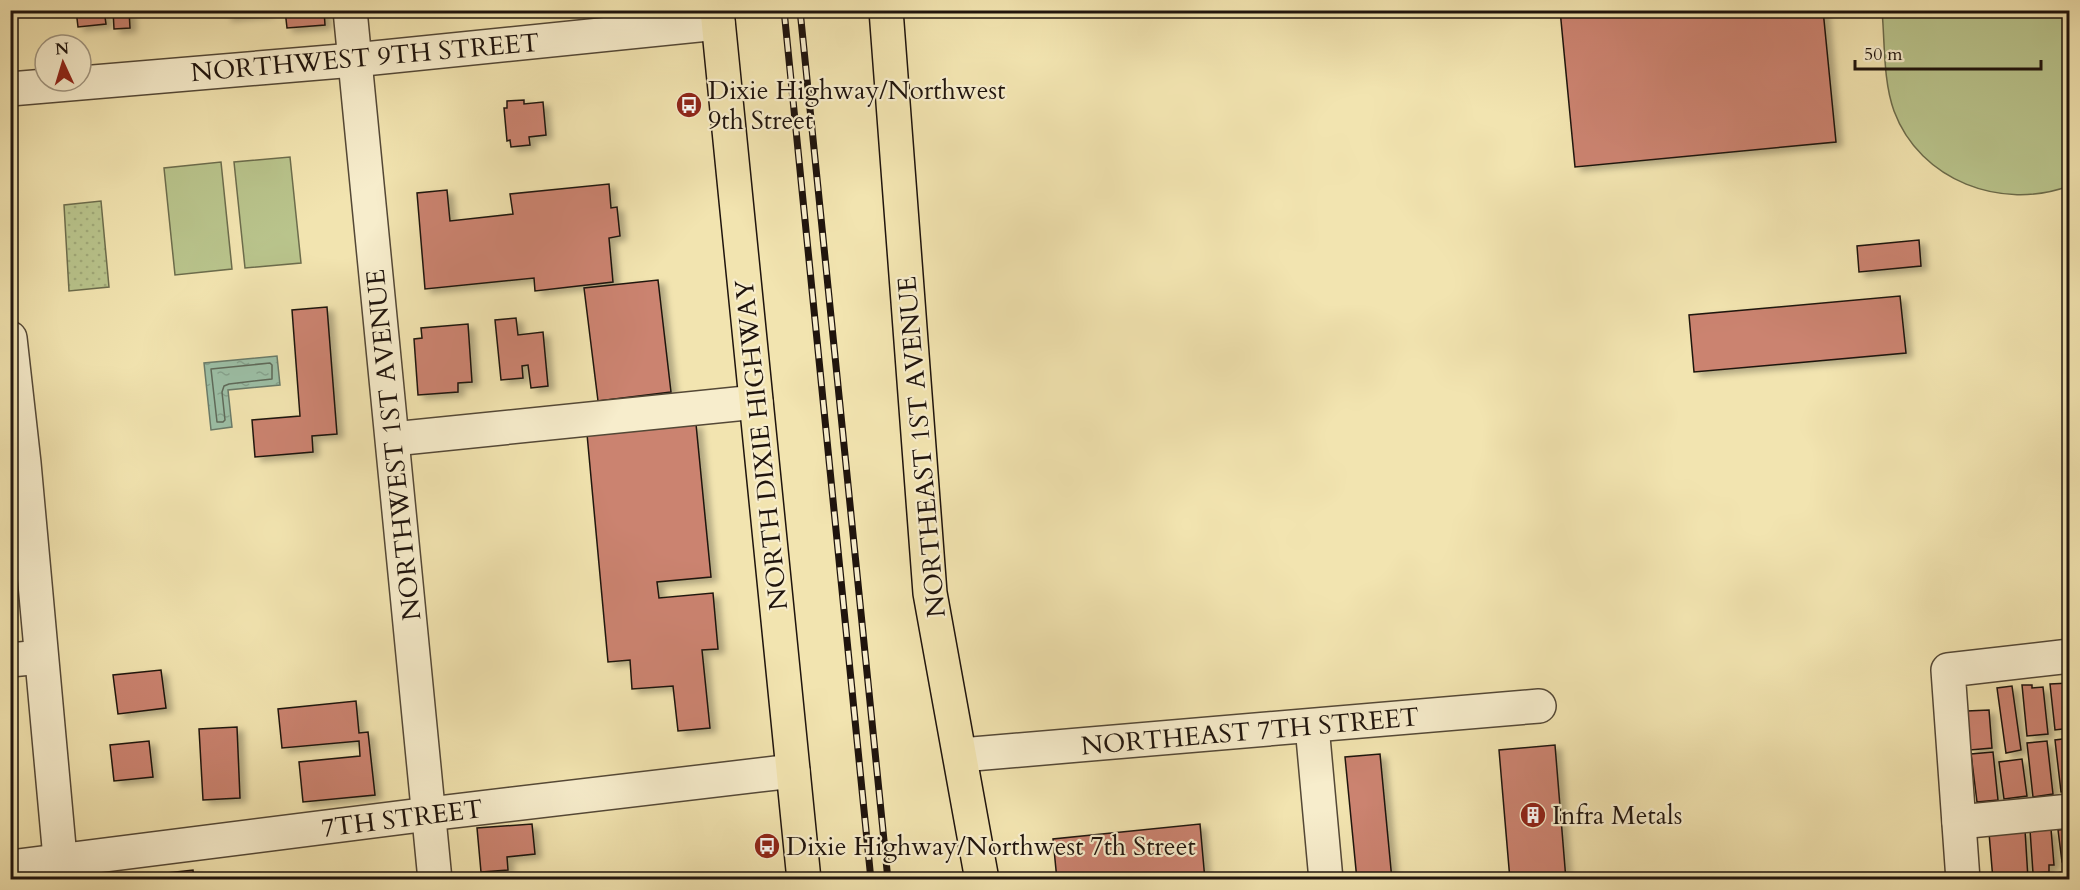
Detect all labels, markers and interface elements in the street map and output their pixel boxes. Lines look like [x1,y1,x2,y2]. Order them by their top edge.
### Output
street label: NORTHWEST 9TH STREET [189,25,541,90]
north arrow [33,33,93,93]
scale bar [1855,33,2041,71]
text: N [54,38,70,60]
text: 50 m [1864,42,1903,67]
place label: Dixie Highway/Northwest 9th Street [708,73,1005,138]
bus stop icon: Dixie Highway/Northwest 9th Street [674,90,704,120]
street label: NORTHWEST 1ST AVENUE [358,268,429,622]
street label: NORTHEAST 1ST AVENUE [889,275,954,619]
street label: NORTH DIXIE HIGHWAY [727,277,796,612]
street label: NORTHEAST 7TH STREET [1079,699,1421,764]
street label: 7TH STREET [319,791,485,846]
place label: Infra Metals [1552,798,1682,833]
building icon: Infra Metals [1518,800,1548,830]
place label: Dixie Highway/Northwest 7th Street [786,829,1196,864]
bus stop icon: Dixie Highway/Northwest 7th Street [752,831,782,861]

